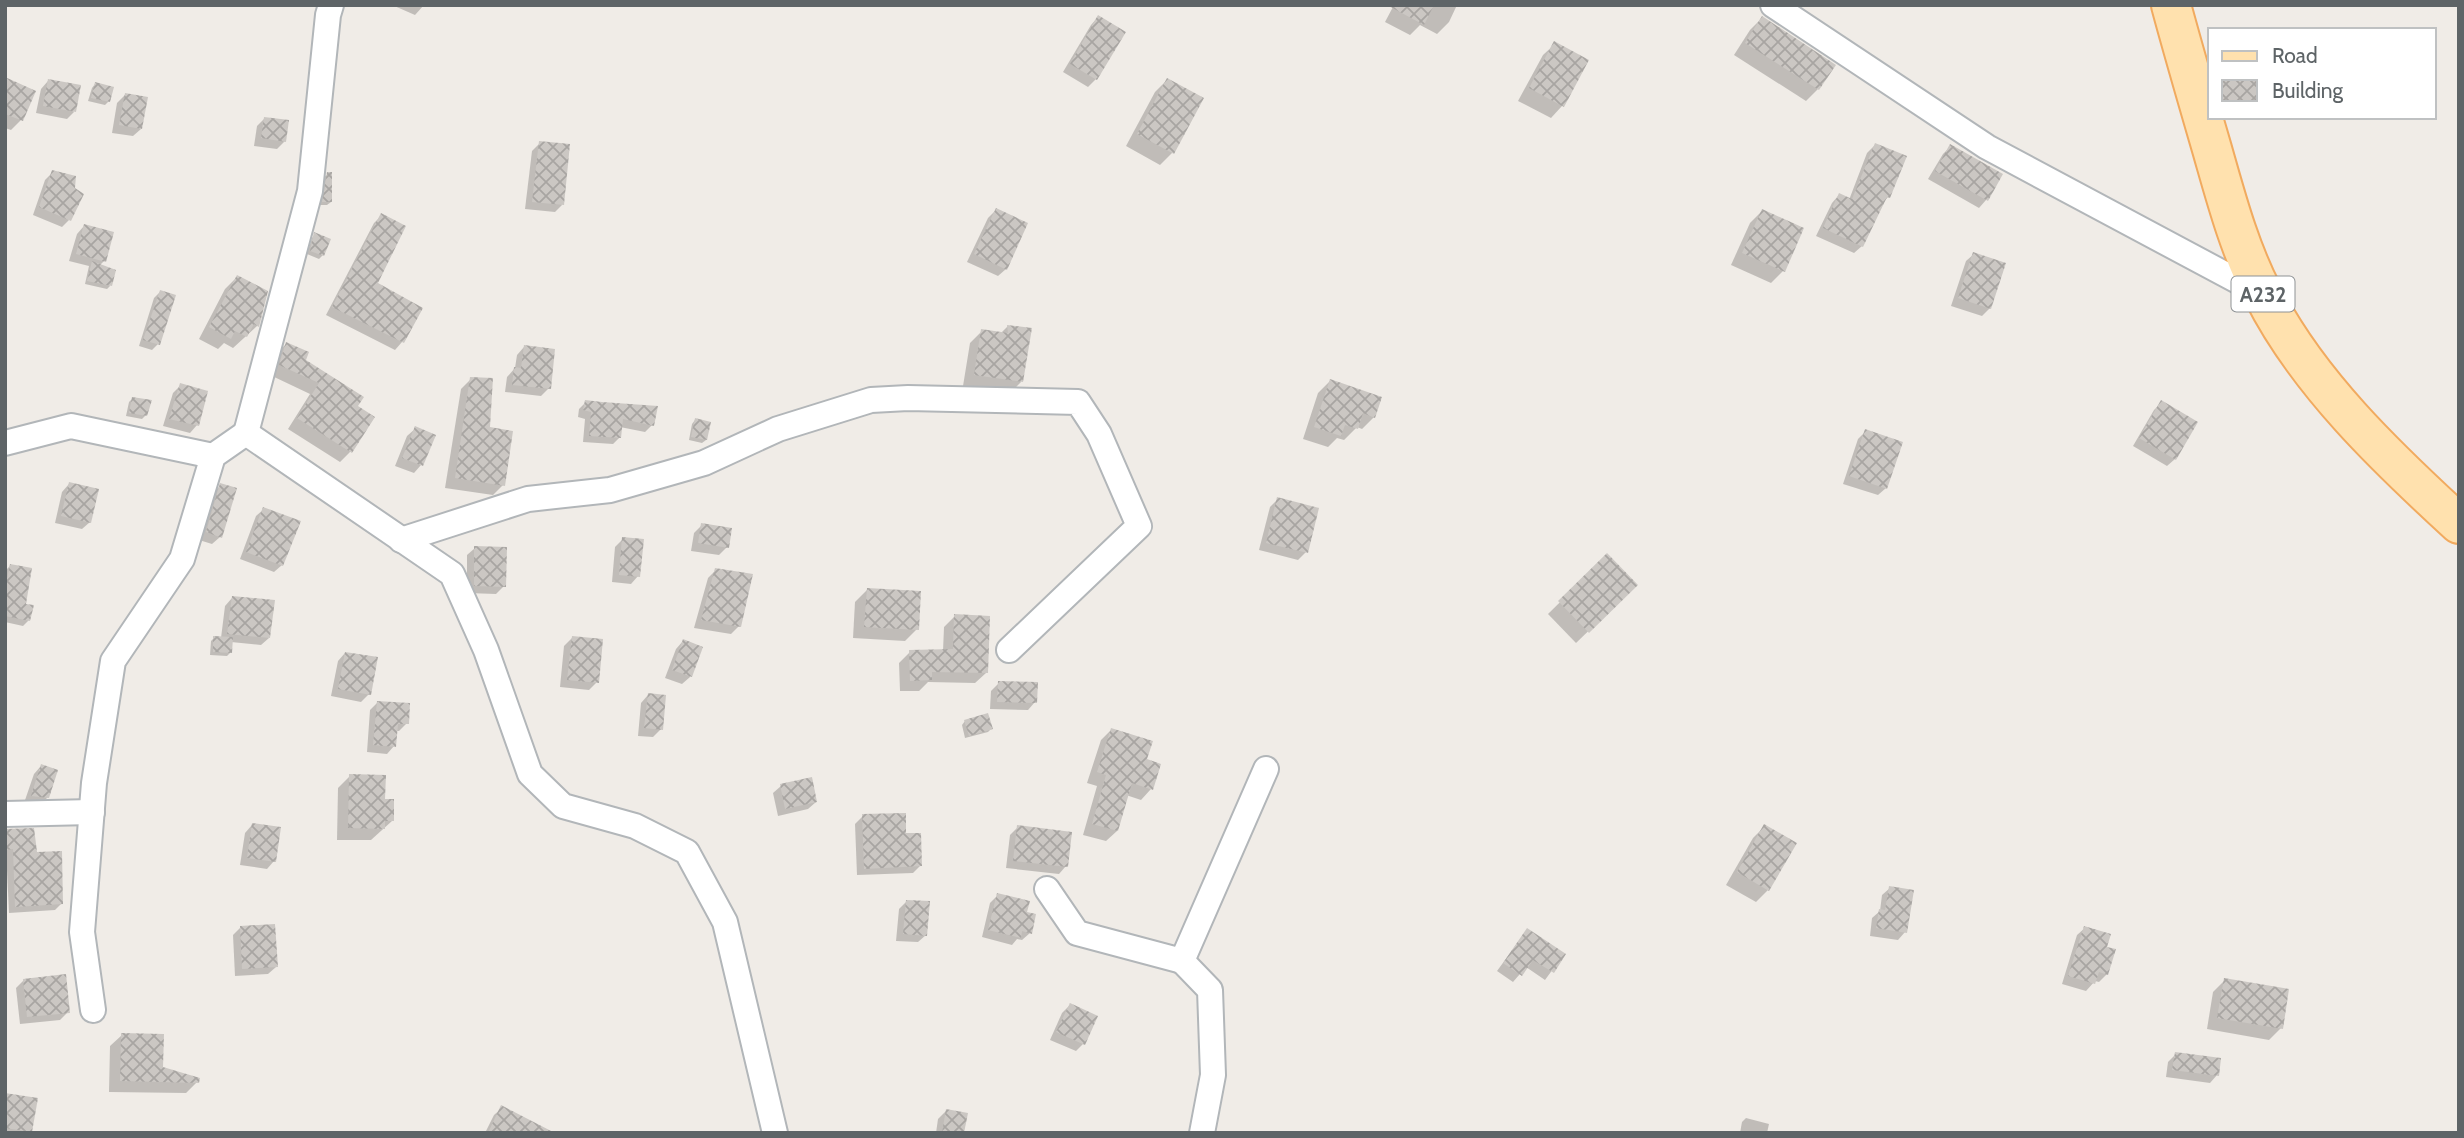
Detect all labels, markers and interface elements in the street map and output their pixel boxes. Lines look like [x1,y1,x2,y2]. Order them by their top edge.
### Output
legend [2208,28,2436,119]
text: Road [2272,43,2318,68]
text: Building [2272,78,2344,103]
road number: A232 [2232,276,2294,312]

